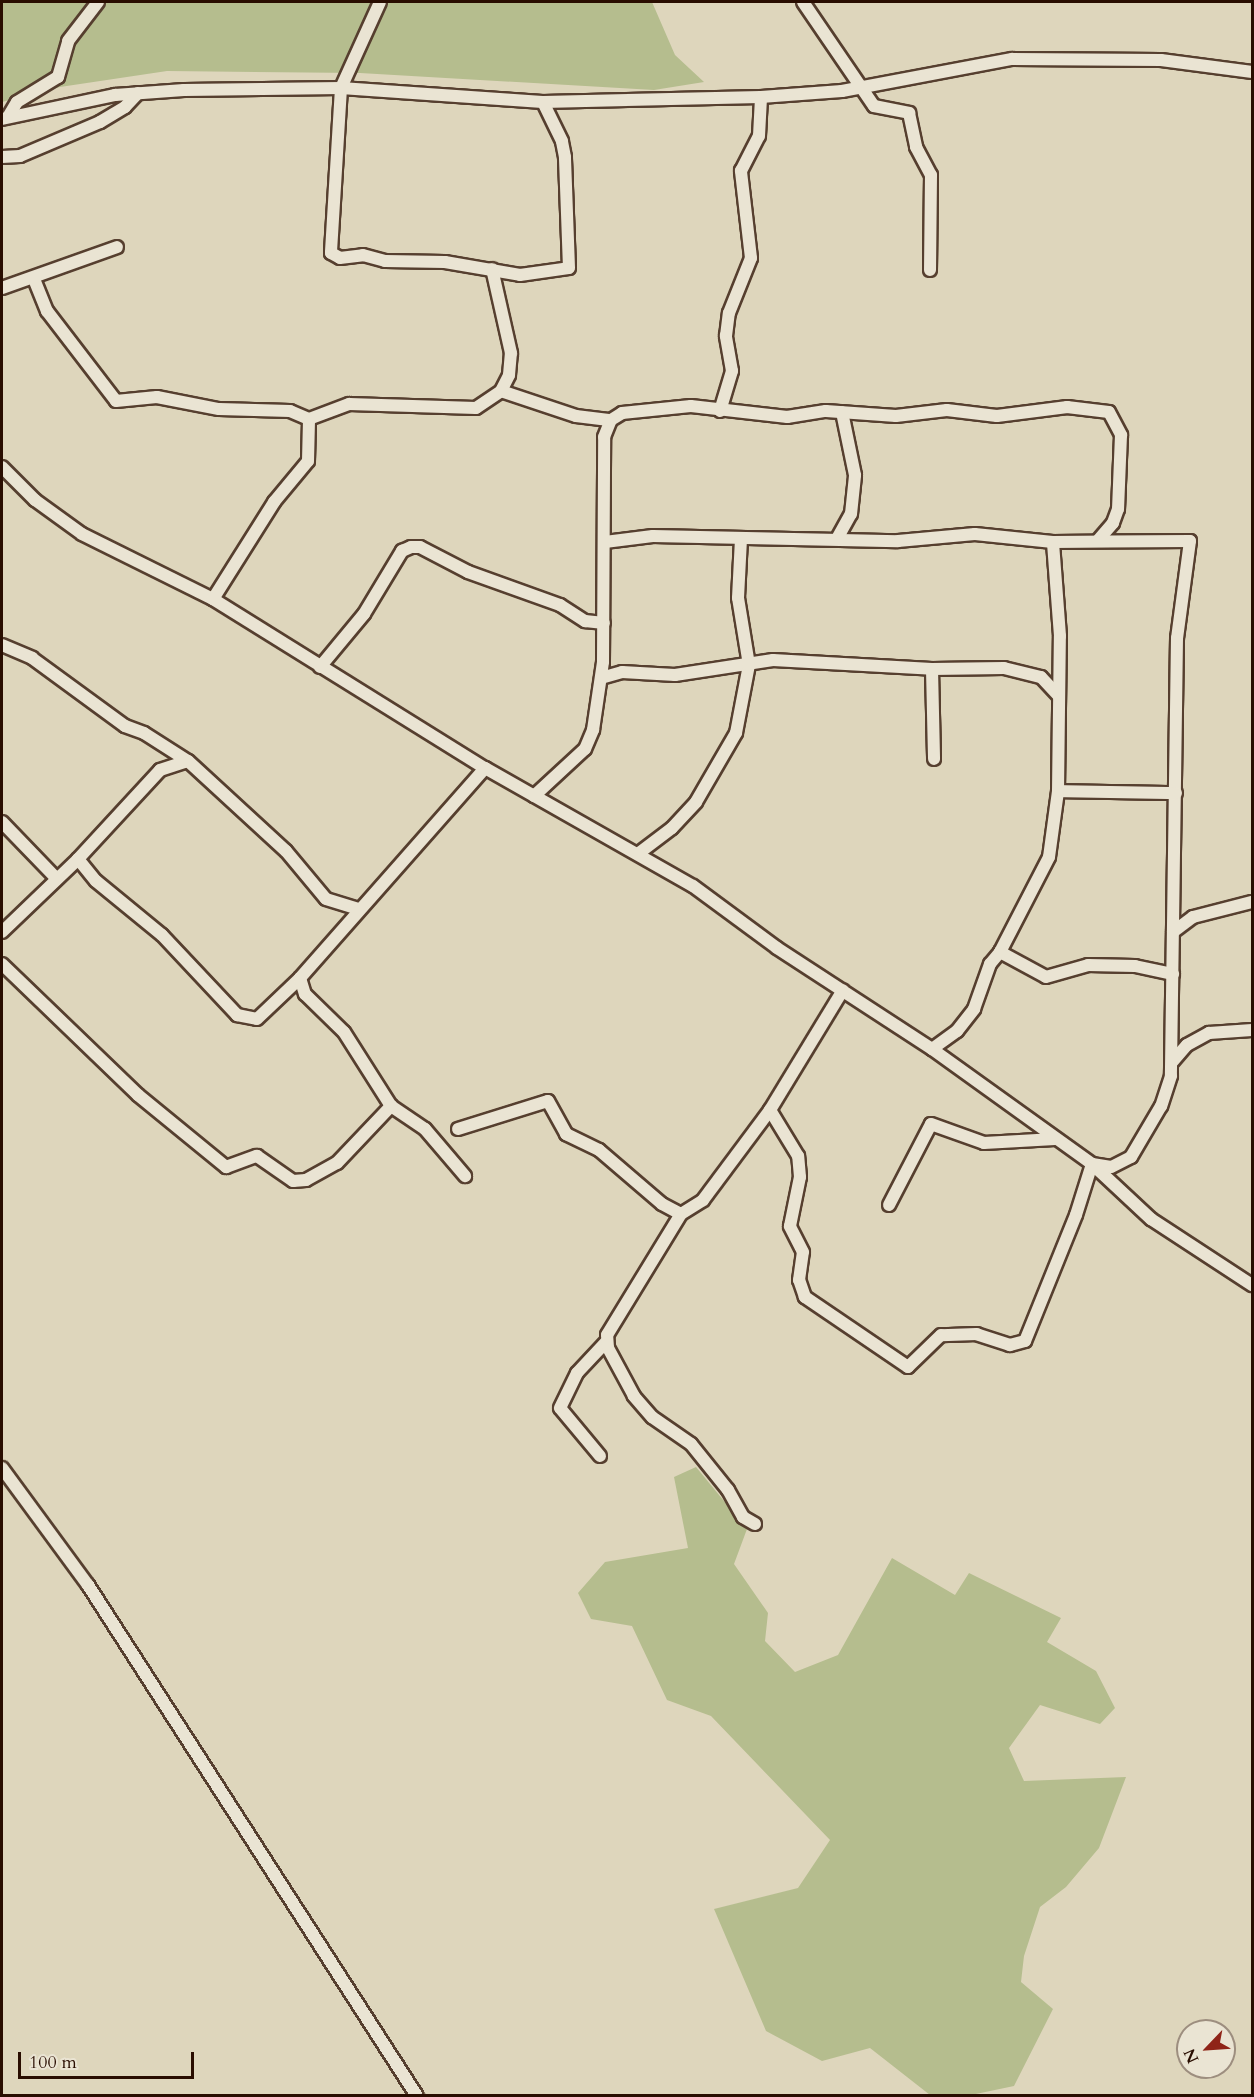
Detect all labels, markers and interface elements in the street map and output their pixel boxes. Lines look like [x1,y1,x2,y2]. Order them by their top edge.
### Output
north arrow [1176,2019,1236,2079]
scale bar [21,2040,196,2078]
text: N [1179,2045,1204,2067]
text: 100 m [29,2050,77,2075]

